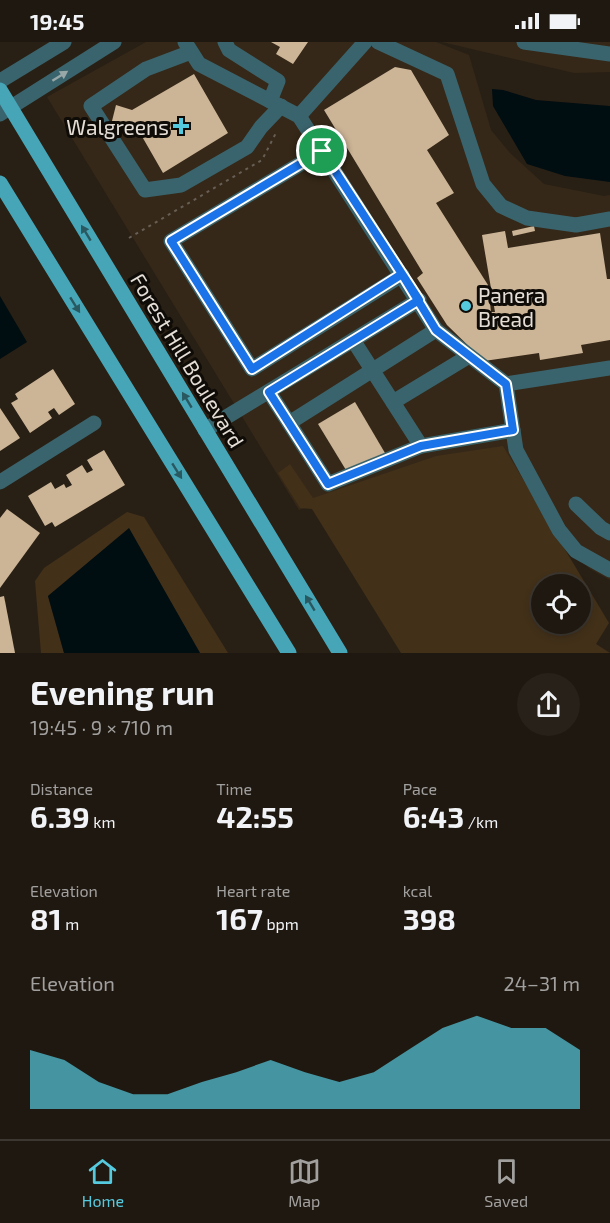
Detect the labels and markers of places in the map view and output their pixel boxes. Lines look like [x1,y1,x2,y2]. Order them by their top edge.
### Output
place label: Walgreens [66,114,169,139]
marker: Walgreens [174,119,188,133]
pin [296,125,347,176]
place label: Panera Bread [478,282,545,331]
marker: Panera Bread [459,299,473,313]

